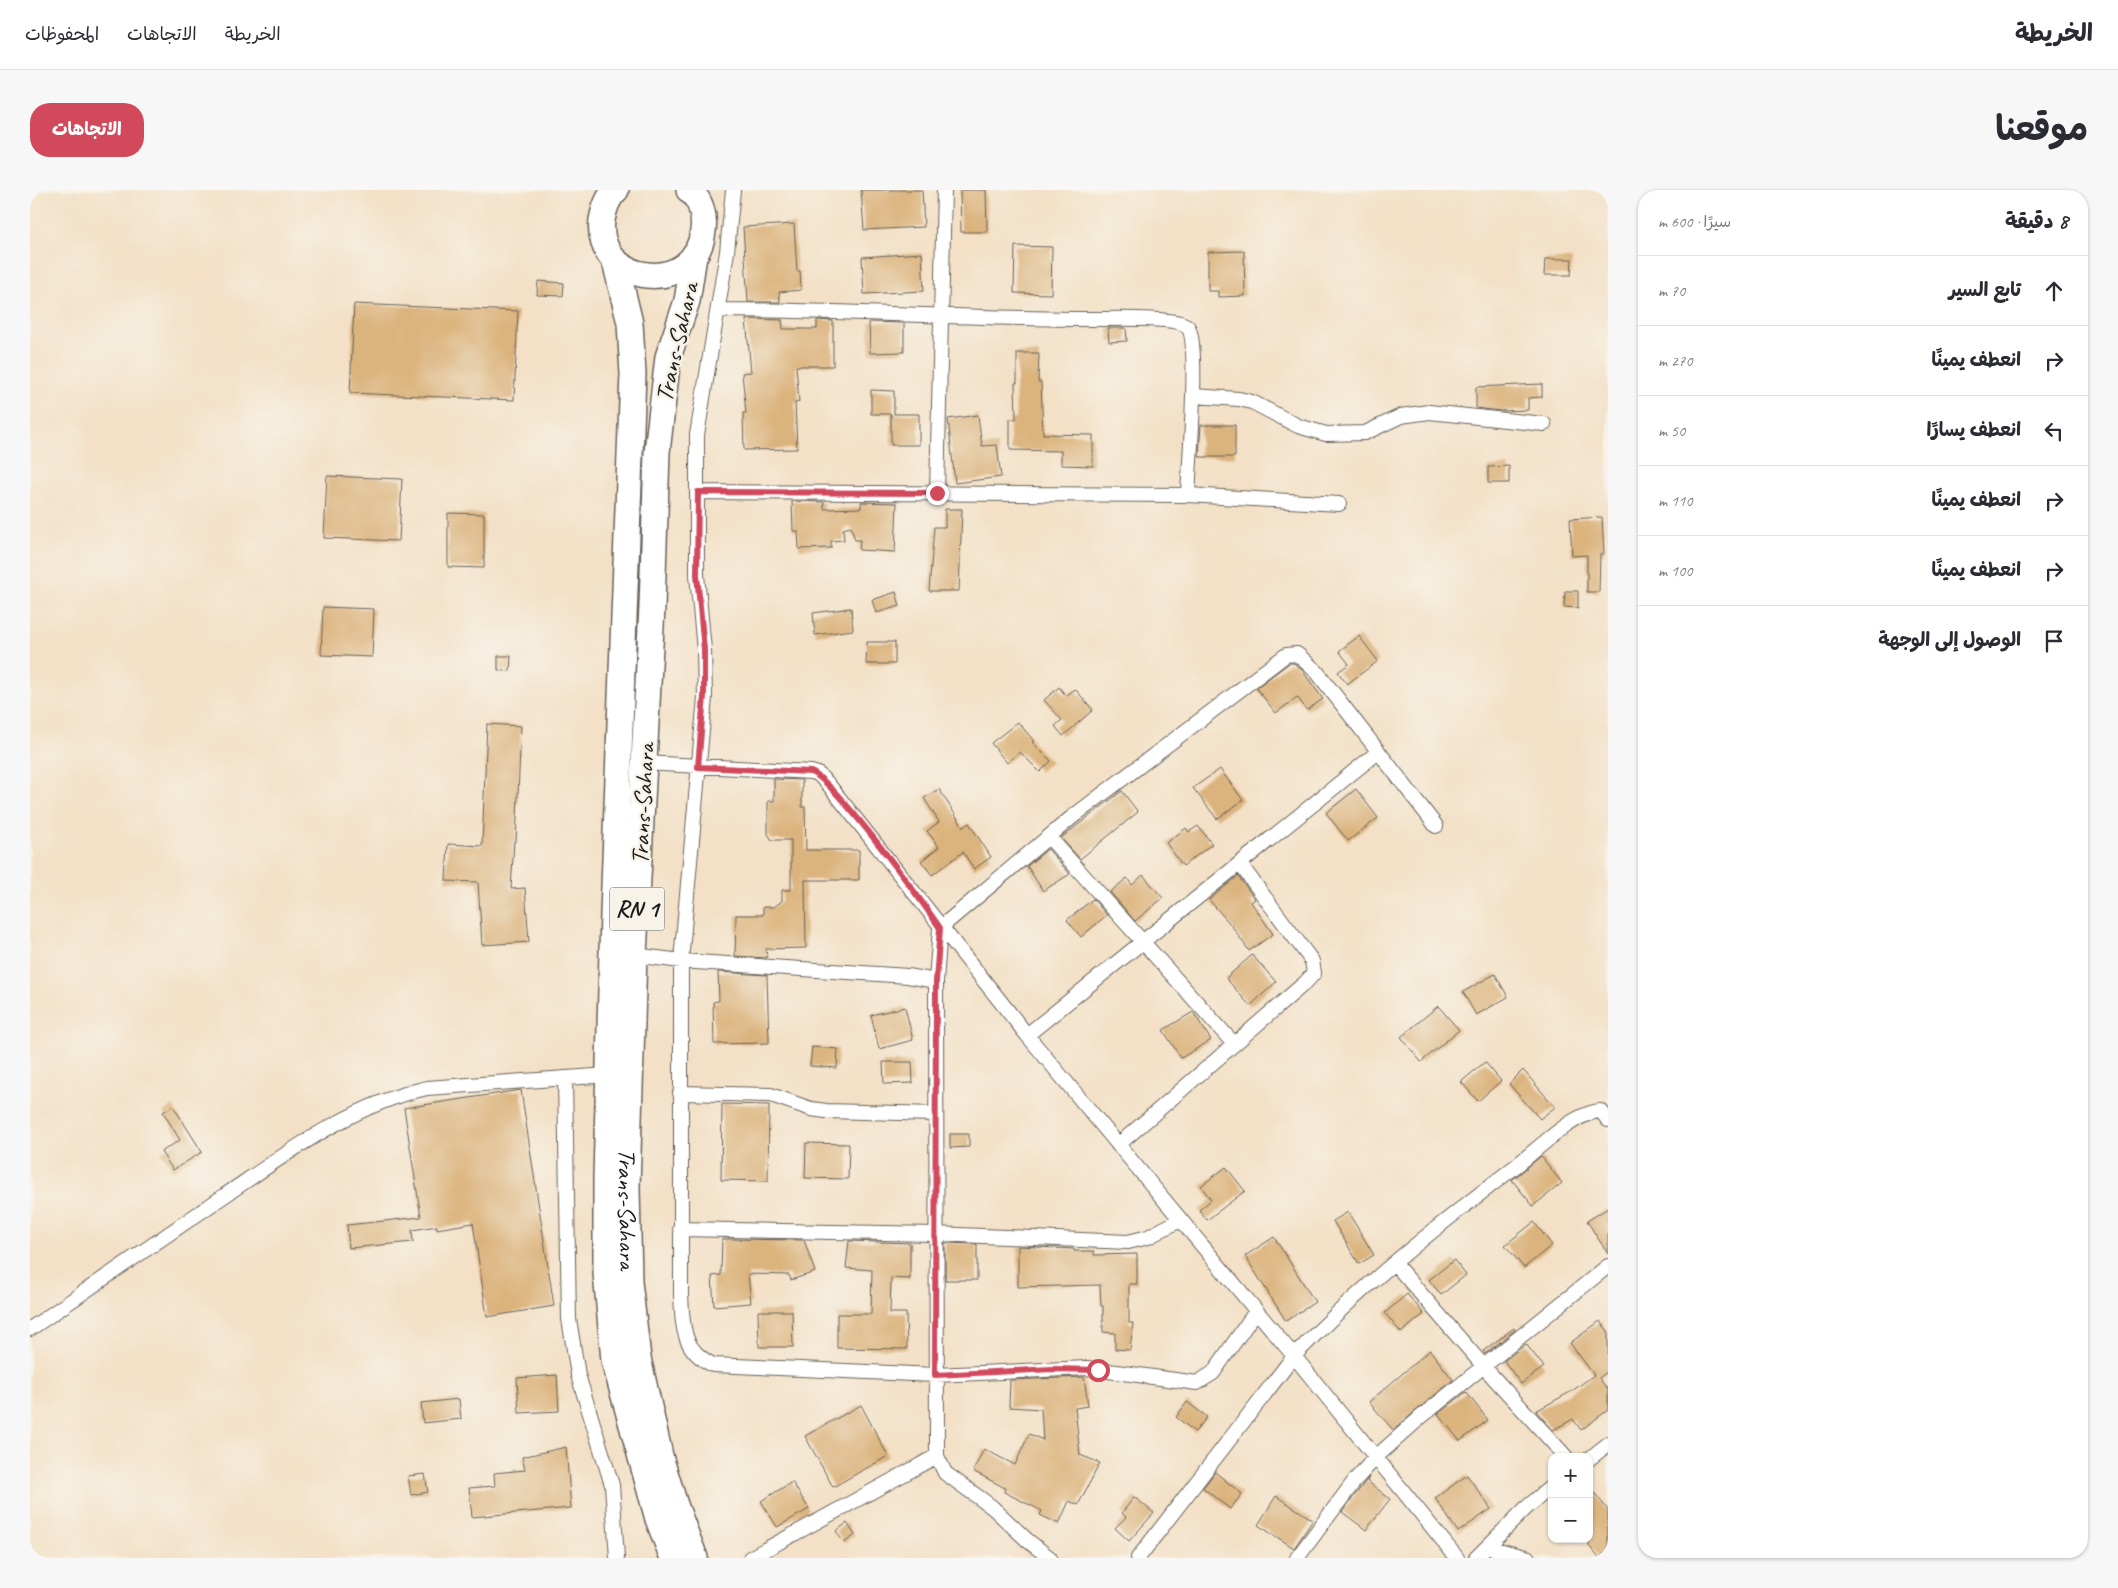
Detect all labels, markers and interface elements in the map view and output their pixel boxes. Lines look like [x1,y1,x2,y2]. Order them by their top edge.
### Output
text: الخريطة [2015,18,2093,48]
text: المحفوظات [25,23,99,45]
text: الاتجاهات [127,23,197,45]
text: الخريطة [225,23,281,45]
button: الاتجاهات [30,103,144,157]
text: موقعنا [1995,106,2088,151]
text: 8 دقيقة [2005,208,2068,234]
text: سيرًا · 600 m [1658,212,1731,232]
street label: Trans-Sahara [648,277,707,405]
icon: ahead [2040,277,2068,305]
text: تابع السير [1949,278,2021,302]
text: 70 m [1658,281,1685,301]
icon: right [2040,347,2068,375]
text: انعطف يمينًا [1932,348,2021,372]
text: 270 m [1658,351,1692,371]
icon: left [2040,417,2068,445]
text: انعطف يسارًا [1927,418,2021,442]
text: 50 m [1658,421,1685,441]
route end [926,482,949,505]
icon: right [2040,487,2068,515]
text: انعطف يمينًا [1932,488,2021,512]
text: 110 m [1658,491,1692,511]
icon: right [2040,557,2068,585]
text: انعطف يمينًا [1932,558,2021,582]
text: 100 m [1658,561,1692,581]
icon: arrive [2040,627,2068,655]
text: الوصول إلى الوجهة [1878,628,2021,652]
street label: Trans-Sahara [624,740,662,865]
road number: RN 1 [610,888,664,931]
street label: Trans-Sahara [610,1148,644,1273]
route start [1087,1359,1110,1382]
map controls [1548,1453,1593,1543]
button: + [1548,1453,1593,1498]
button: − [1548,1498,1593,1543]

